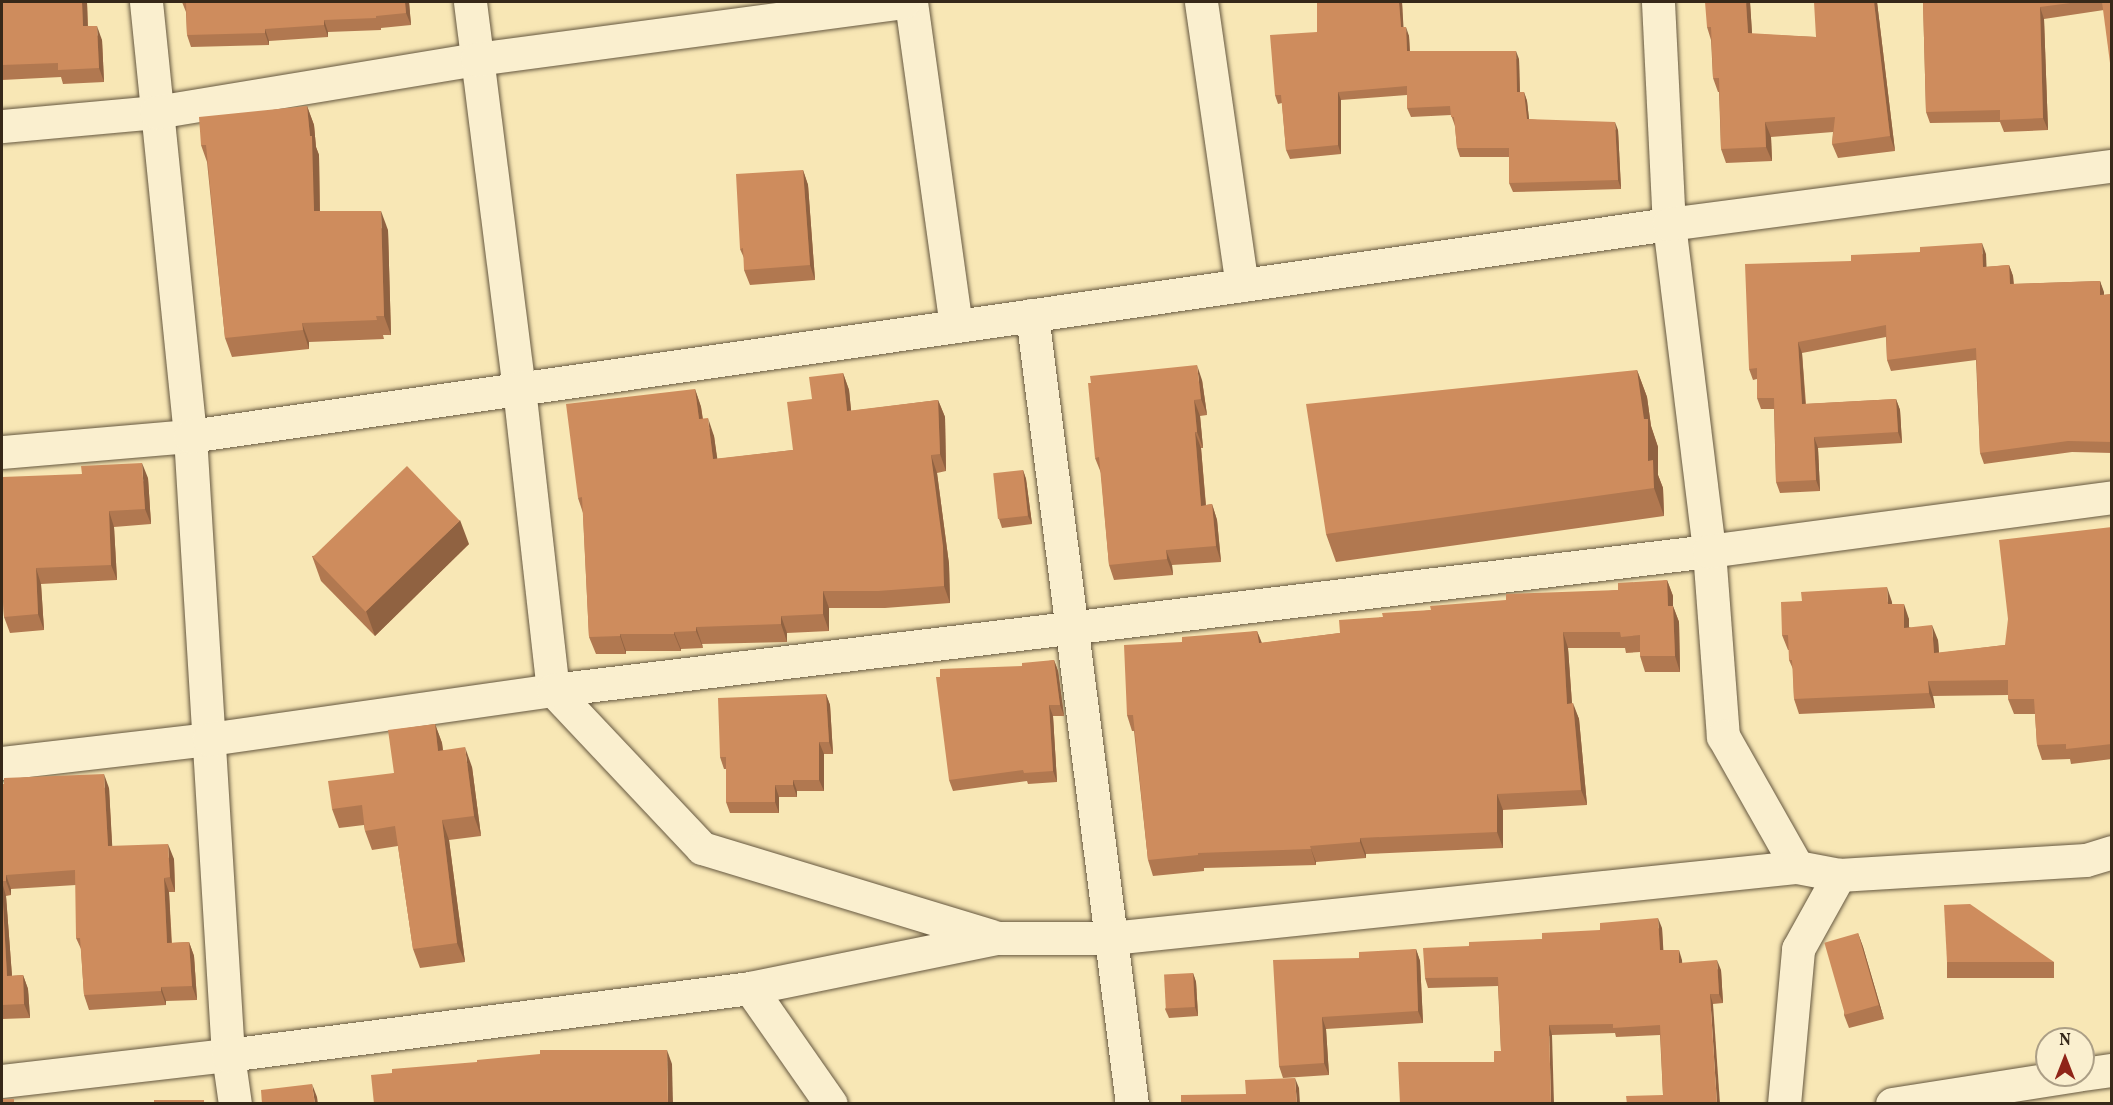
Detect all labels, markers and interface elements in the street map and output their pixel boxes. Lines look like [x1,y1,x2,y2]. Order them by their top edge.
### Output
north arrow [2035,1027,2095,1087]
text: N [2059,1030,2071,1052]

